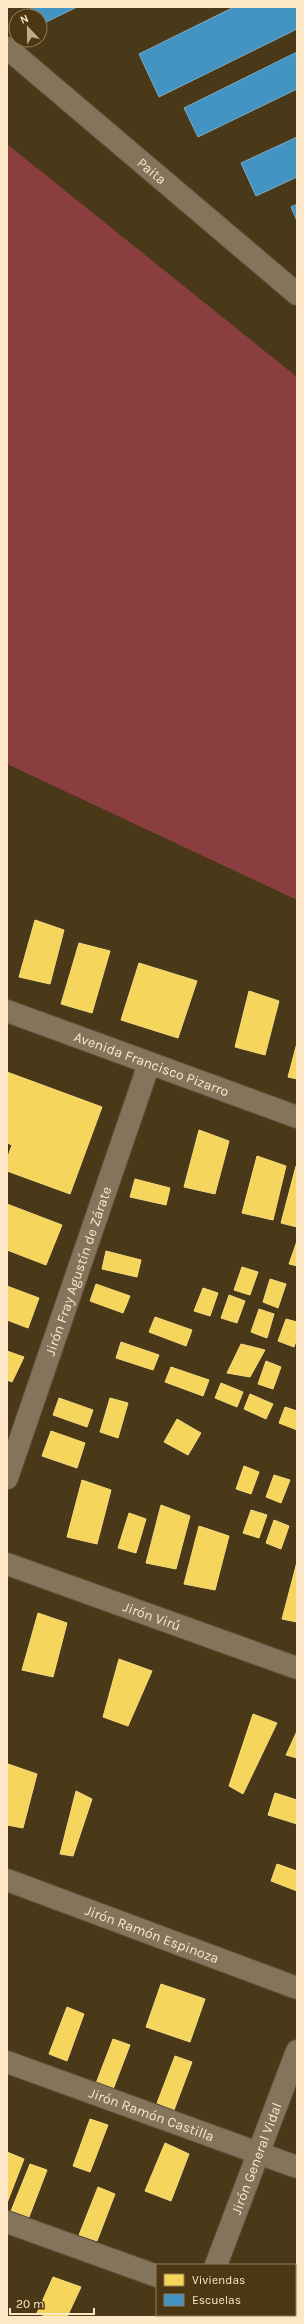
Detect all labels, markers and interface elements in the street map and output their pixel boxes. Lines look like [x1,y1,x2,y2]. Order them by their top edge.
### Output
north arrow [8,8,48,48]
text: N [18,12,31,27]
street label: Paita [134,154,170,188]
street label: Avenida Francisco Pizarro [72,1028,231,1100]
street label: Jirón Fray Agustín de Zárate [41,1184,115,1358]
street label: Jirón Virú [121,1598,183,1634]
street label: Jirón Ramón Espinoza [83,1901,221,1967]
street label: Jirón Ramón Castilla [87,2084,217,2145]
street label: Jirón General Vidal [227,2100,285,2217]
legend [156,2264,296,2316]
text: Viviendas [192,2273,245,2287]
scale bar [10,2290,94,2316]
text: Escuelas [192,2293,241,2307]
text: 20 m [16,2297,44,2311]

